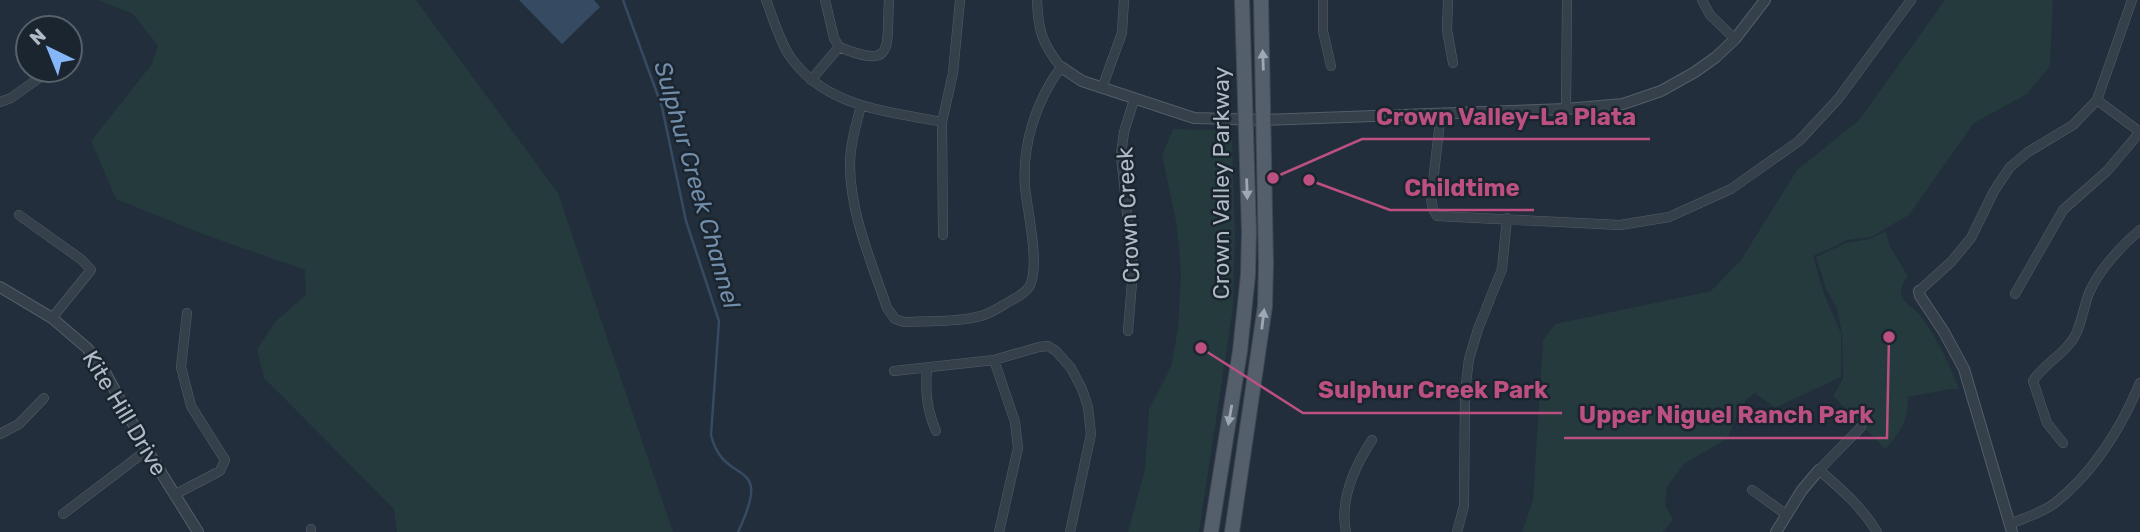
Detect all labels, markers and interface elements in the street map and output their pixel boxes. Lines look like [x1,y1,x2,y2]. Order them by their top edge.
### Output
north arrow [14,14,84,84]
text: N [25,24,51,50]
one-way arrow [1257,49,1269,71]
water label: Sulphur Creek Channel [648,58,746,313]
street label: Crown Valley Parkway [1207,66,1235,299]
callout: Crown Valley-La Plata [1362,94,1650,139]
text: Crown Valley-La Plata [1376,103,1636,131]
street label: Crown Creek [1110,146,1146,284]
callout: Childtime [1390,165,1534,210]
text: Childtime [1404,174,1520,202]
one-way arrow [1242,178,1253,200]
one-way arrow [1258,308,1269,330]
street label: Kite Hill Drive [77,345,173,481]
callout: Sulphur Creek Park [1303,368,1562,413]
text: Sulphur Creek Park [1318,376,1548,404]
callout: Upper Niguel Ranch Park [1564,393,1887,438]
text: Upper Niguel Ranch Park [1579,401,1873,429]
one-way arrow [1224,404,1235,426]

